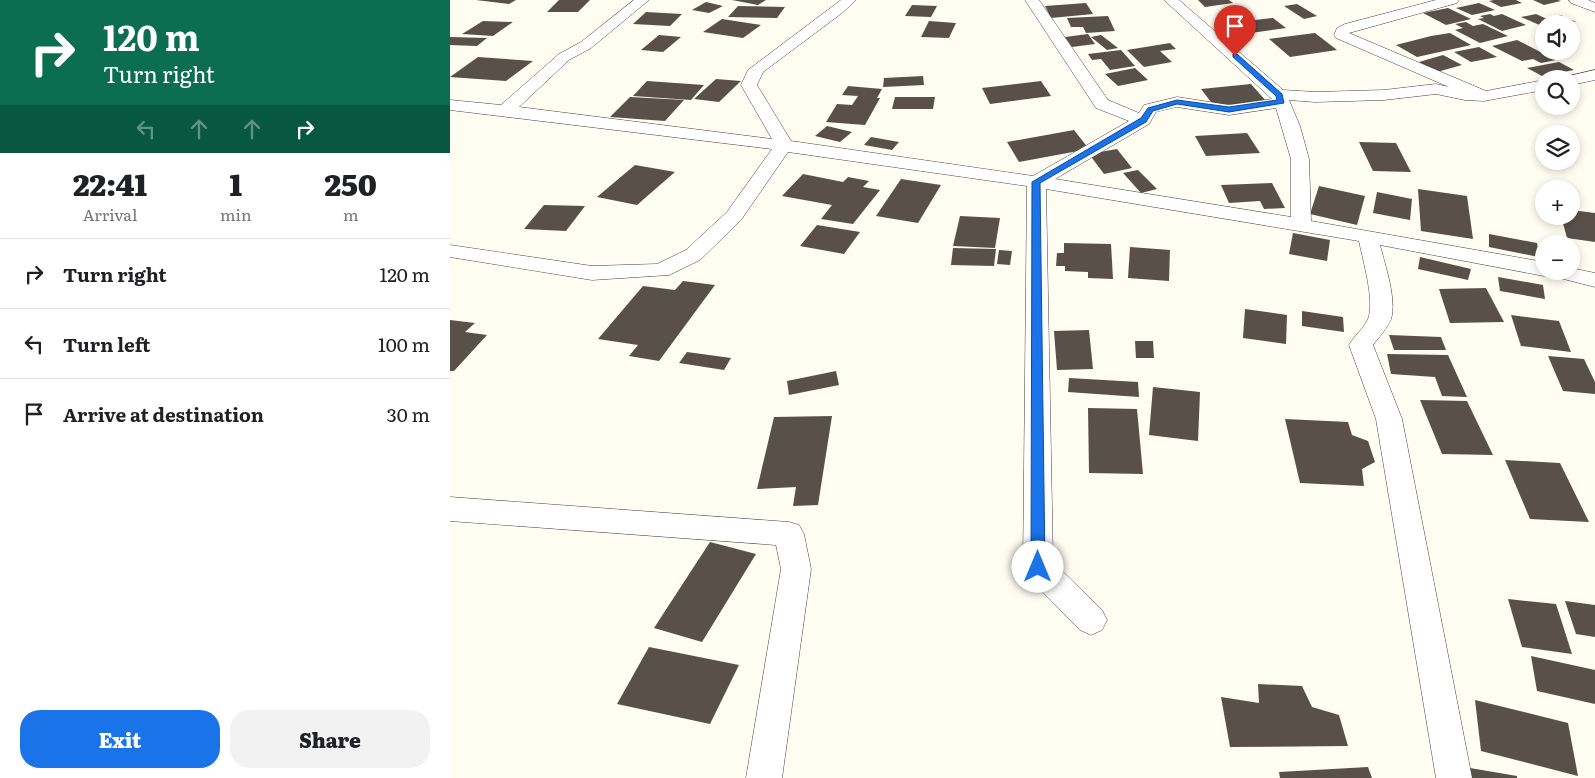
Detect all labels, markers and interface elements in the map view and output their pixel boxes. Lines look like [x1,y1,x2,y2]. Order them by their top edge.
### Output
pin [1214,5,1256,56]
text: 120 m [103,10,200,62]
icon: arrive [1221,12,1249,40]
map controls [1535,15,1580,280]
button: sound [1535,15,1580,60]
icon: right [20,20,85,85]
text: Turn right [103,57,215,90]
button: search [1535,70,1580,115]
icon: left [132,115,160,143]
icon: ahead [185,115,213,143]
icon: ahead [238,115,266,143]
icon: right [291,115,319,143]
button: layers [1535,125,1580,170]
text: 22:41 [73,161,147,205]
text: 1 [230,161,242,205]
text: 250 [324,161,377,205]
button: + [1535,180,1580,225]
text: Arrival [83,202,137,226]
text: min [220,202,252,226]
text: m [343,202,358,226]
button: − [1535,235,1580,280]
icon: right [20,260,48,288]
text: Turn right [63,260,167,288]
text: 120 m [379,260,430,288]
icon: left [20,330,48,358]
text: Turn left [63,330,150,358]
text: 100 m [378,330,430,358]
icon: arrive [20,400,48,428]
text: Arrive at destination [63,400,264,428]
text: 30 m [386,400,430,428]
position arrow [1011,540,1063,592]
button: Exit [20,710,220,768]
button: Share [230,710,430,768]

